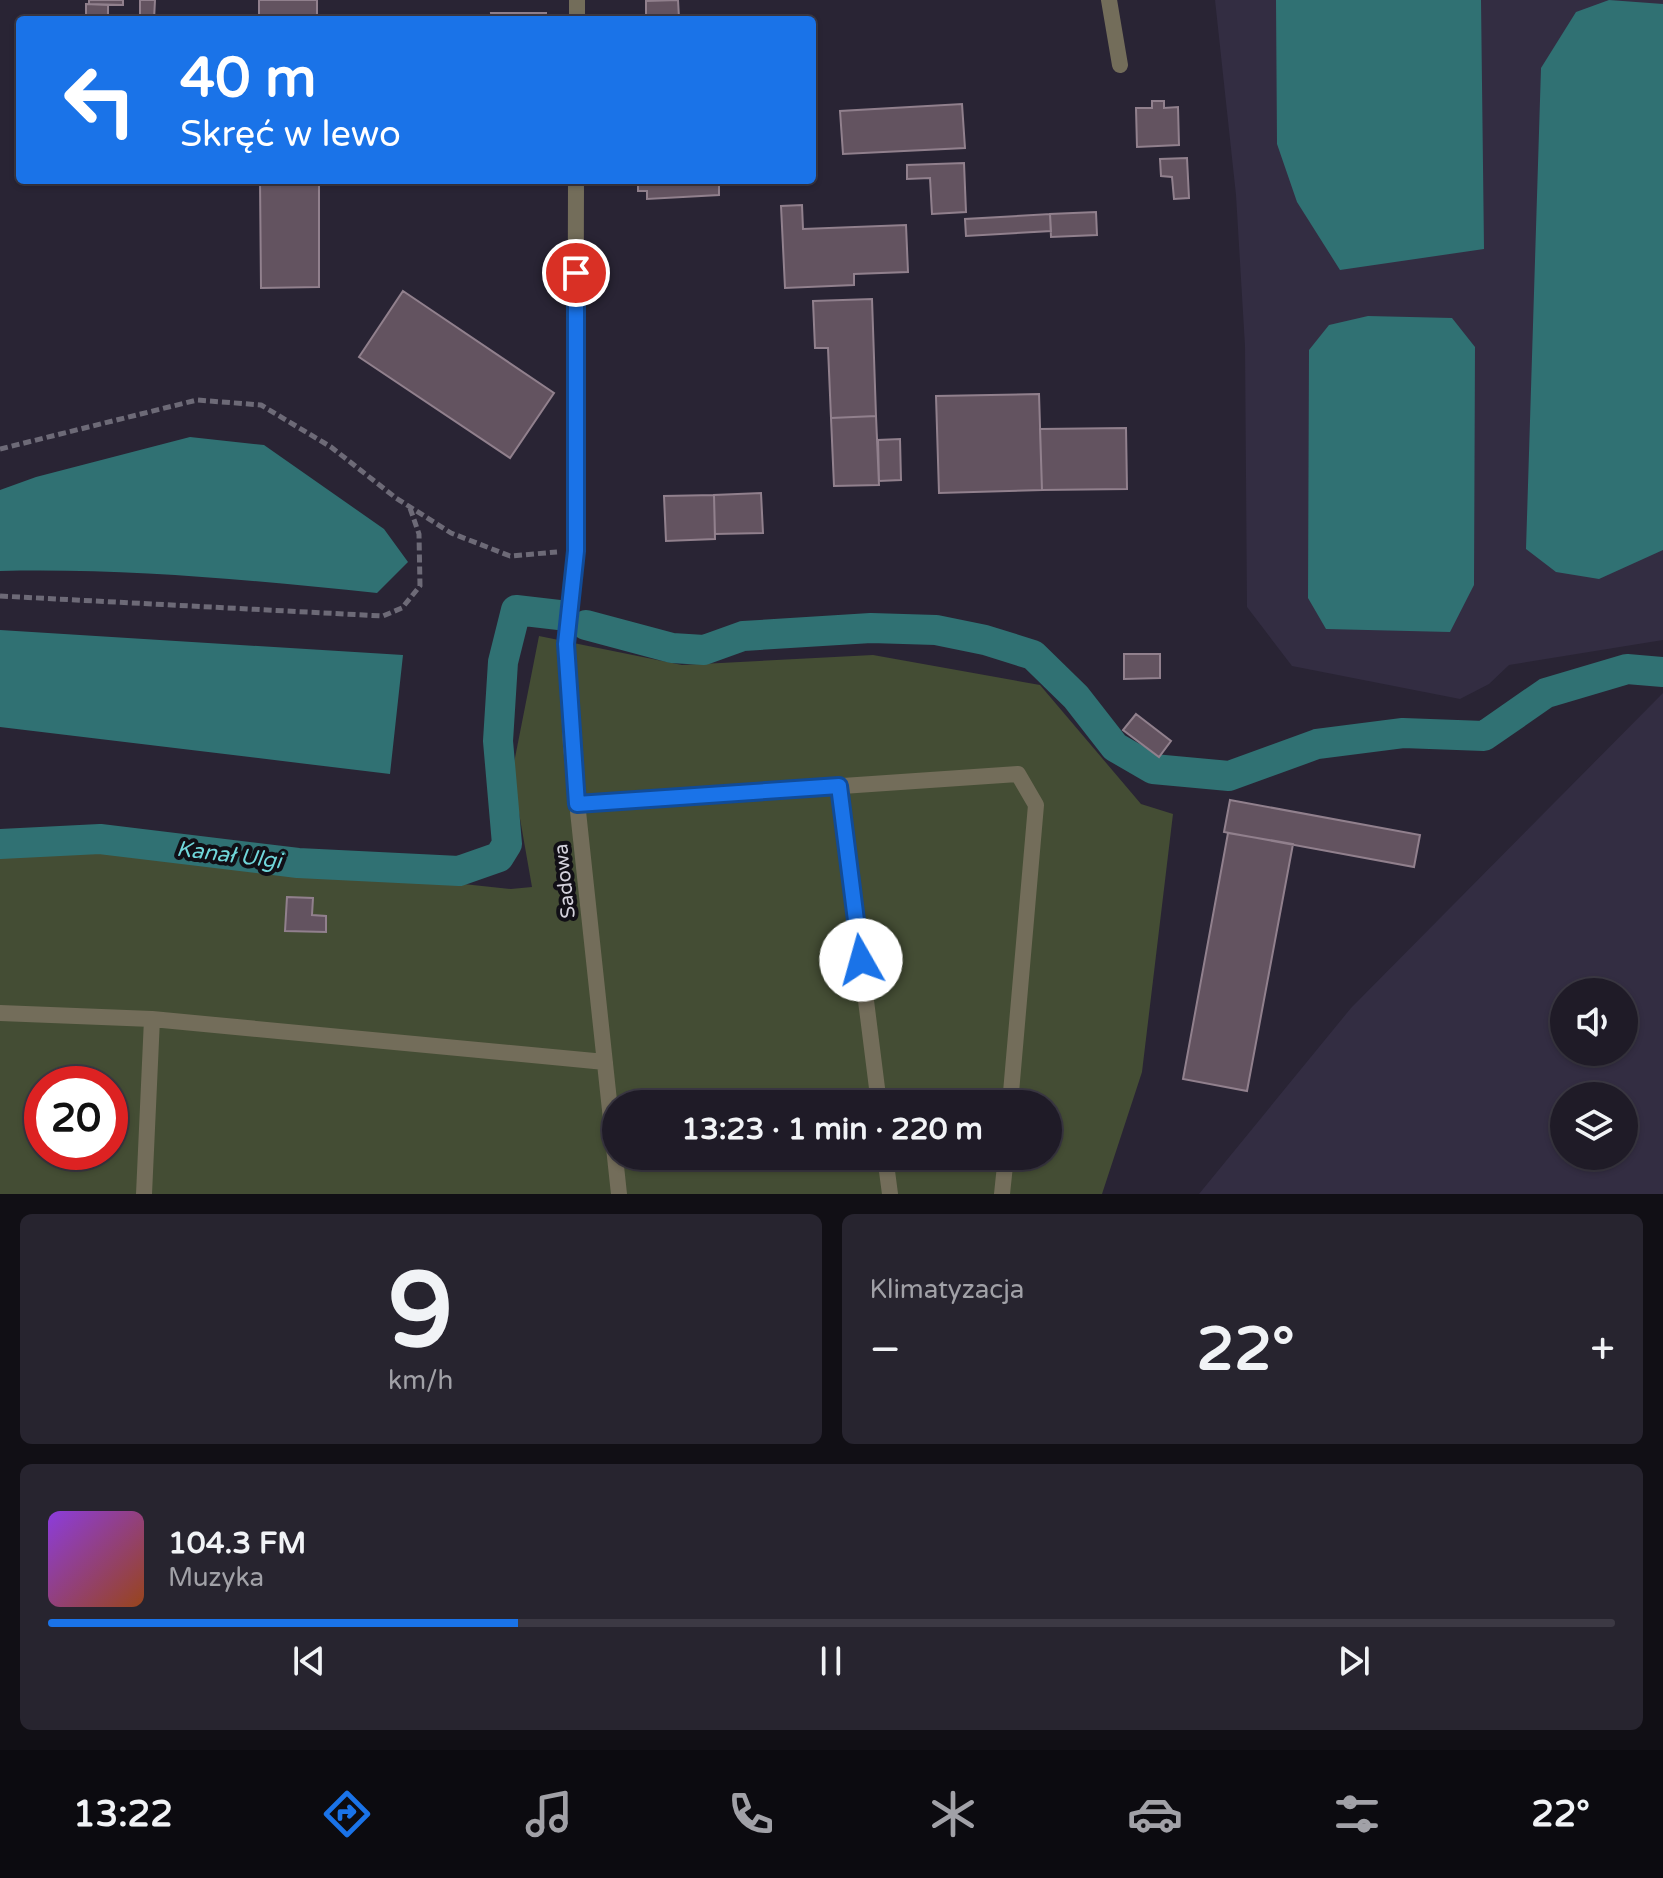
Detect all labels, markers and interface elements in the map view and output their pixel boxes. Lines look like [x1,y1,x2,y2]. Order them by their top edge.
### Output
text: 40 m [180,45,316,112]
icon: left [48,48,152,152]
text: Skręć w lewo [180,113,401,156]
pin [542,239,610,307]
icon: arrive [554,251,598,295]
water label: Kanał Ulgi [175,836,285,875]
street label: Sadowa [549,842,581,920]
position arrow [819,918,903,1002]
map controls [1550,978,1638,1170]
button: sound [1550,978,1638,1066]
speed limit sign: 20 [24,1066,128,1170]
button: layers [1550,1082,1638,1170]
text: 13:23 · 1 min · 220 m [681,1111,983,1148]
text: 9 [388,1250,453,1375]
text: Klimatyzacja [870,1274,1024,1305]
text: 22° [1197,1314,1295,1386]
text: − [870,1324,901,1377]
text: + [1590,1324,1615,1377]
text: km/h [388,1365,453,1396]
text: 104.3 FM [168,1525,306,1562]
text: Muzyka [168,1562,264,1593]
icon: previous [287,1639,331,1683]
icon: pause [809,1639,853,1683]
icon: next [1332,1639,1376,1683]
icon: directions [319,1786,375,1842]
icon: music [521,1786,577,1842]
icon: phone [723,1786,779,1842]
icon: climate [925,1786,981,1842]
icon: car [1127,1786,1183,1842]
icon: filters [1329,1786,1385,1842]
text: 13:22 [73,1793,173,1836]
text: 22° [1531,1793,1590,1836]

